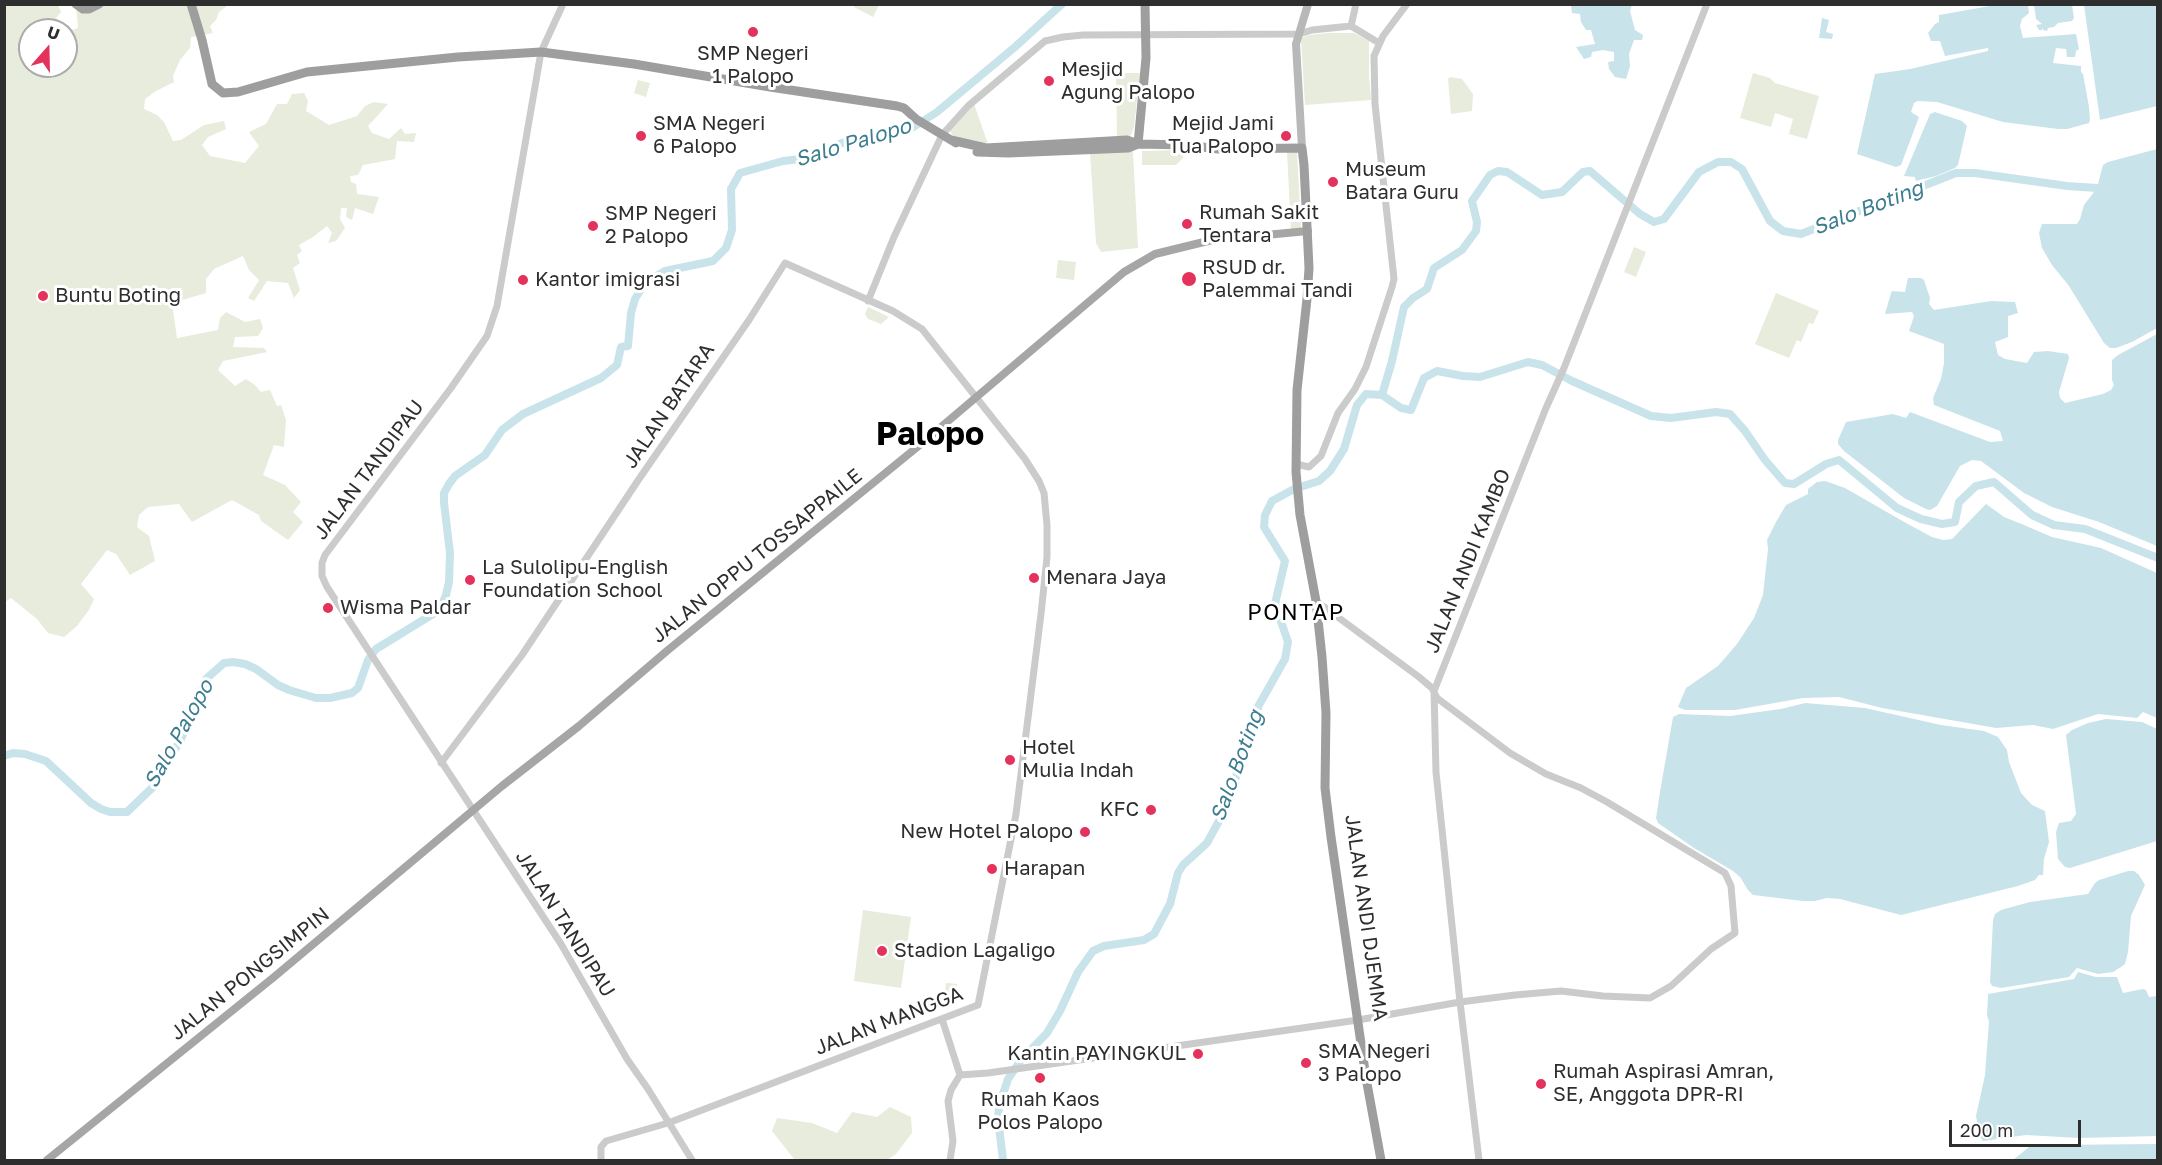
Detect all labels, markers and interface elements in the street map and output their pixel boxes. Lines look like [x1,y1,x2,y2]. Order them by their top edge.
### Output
north arrow [18,18,78,78]
text: U [45,22,62,44]
marker: SMP Negeri 1 Palopo [746,25,760,39]
place label: SMP Negeri 1 Palopo [697,42,809,89]
place label: Mesjid Agung Palopo [1061,58,1195,105]
marker: Mesjid Agung Palopo [1042,74,1056,88]
place label: SMA Negeri 6 Palopo [653,112,765,159]
place label: Mejid Jami Tua Palopo [1168,112,1274,159]
water label: Salo Palopo [792,113,914,173]
marker: SMA Negeri 6 Palopo [634,129,648,143]
marker: Mejid Jami Tua Palopo [1279,129,1293,143]
place label: Museum Batara Guru [1345,158,1459,205]
marker: Museum Batara Guru [1326,175,1340,189]
water label: Salo Boting [1809,175,1927,241]
place label: Rumah Sakit Tentara [1199,201,1319,248]
place label: SMP Negeri 2 Palopo [605,202,717,249]
marker: Rumah Sakit Tentara [1180,217,1194,231]
marker: SMP Negeri 2 Palopo [586,219,600,233]
place label: RSUD dr. Palemmai Tandi [1202,256,1353,303]
place label: Kantor imigrasi [535,268,680,292]
marker: RSUD dr. Palemmai Tandi [1180,270,1198,288]
marker: Kantor imigrasi [516,273,530,287]
place label: Buntu Boting [55,284,181,308]
marker: Buntu Boting [36,289,50,303]
street label: JALAN BATARA [618,339,720,473]
street label: JALAN TANDIPAU [309,396,429,544]
district label: Palopo [876,416,984,454]
street label: JALAN OPPU TOSSAPPAILE [647,464,867,648]
street label: JALAN ANDI KAMBO [1420,466,1516,656]
place label: La Sulolipu-English Foundation School [482,556,668,603]
place label: Menara Jaya [1046,566,1166,590]
marker: Menara Jaya [1027,571,1041,585]
marker: La Sulolipu-English Foundation School [463,573,477,587]
place label: Wisma Paldar [340,596,471,620]
district label: PONTAP [1247,600,1345,626]
marker: Wisma Paldar [321,601,335,615]
water label: Salo Palopo [139,676,219,792]
water label: Salo Boting [1205,707,1269,825]
place label: Hotel Mulia Indah [1022,736,1134,783]
marker: Hotel Mulia Indah [1003,753,1017,767]
place label: KFC [1100,798,1139,822]
marker: KFC [1144,803,1158,817]
street label: JALAN ANDI DJEMMA [1340,813,1392,1023]
place label: New Hotel Palopo [900,820,1073,844]
marker: New Hotel Palopo [1078,825,1092,839]
street label: JALAN TANDIPAU [510,846,620,1002]
place label: Harapan [1004,857,1085,881]
marker: Harapan [985,862,999,876]
street label: JALAN PONGSIMPIN [166,903,334,1045]
place label: Stadion Lagaligo [894,939,1055,963]
marker: Stadion Lagaligo [875,944,889,958]
street label: JALAN MANGGA [812,982,966,1060]
place label: SMA Negeri 3 Palopo [1318,1040,1430,1087]
place label: Kantin PAYINGKUL [1007,1042,1186,1066]
marker: Kantin PAYINGKUL [1191,1047,1205,1061]
marker: SMA Negeri 3 Palopo [1299,1056,1313,1070]
place label: Rumah Aspirasi Amran, SE, Anggota DPR-RI [1553,1060,1774,1107]
marker: Rumah Kaos Polos Palopo [1033,1071,1047,1085]
marker: Rumah Aspirasi Amran, SE, Anggota DPR-RI [1534,1077,1548,1091]
place label: Rumah Kaos Polos Palopo [977,1088,1103,1135]
scale bar [1952,1108,2084,1146]
text: 200 m [1960,1119,2013,1141]

